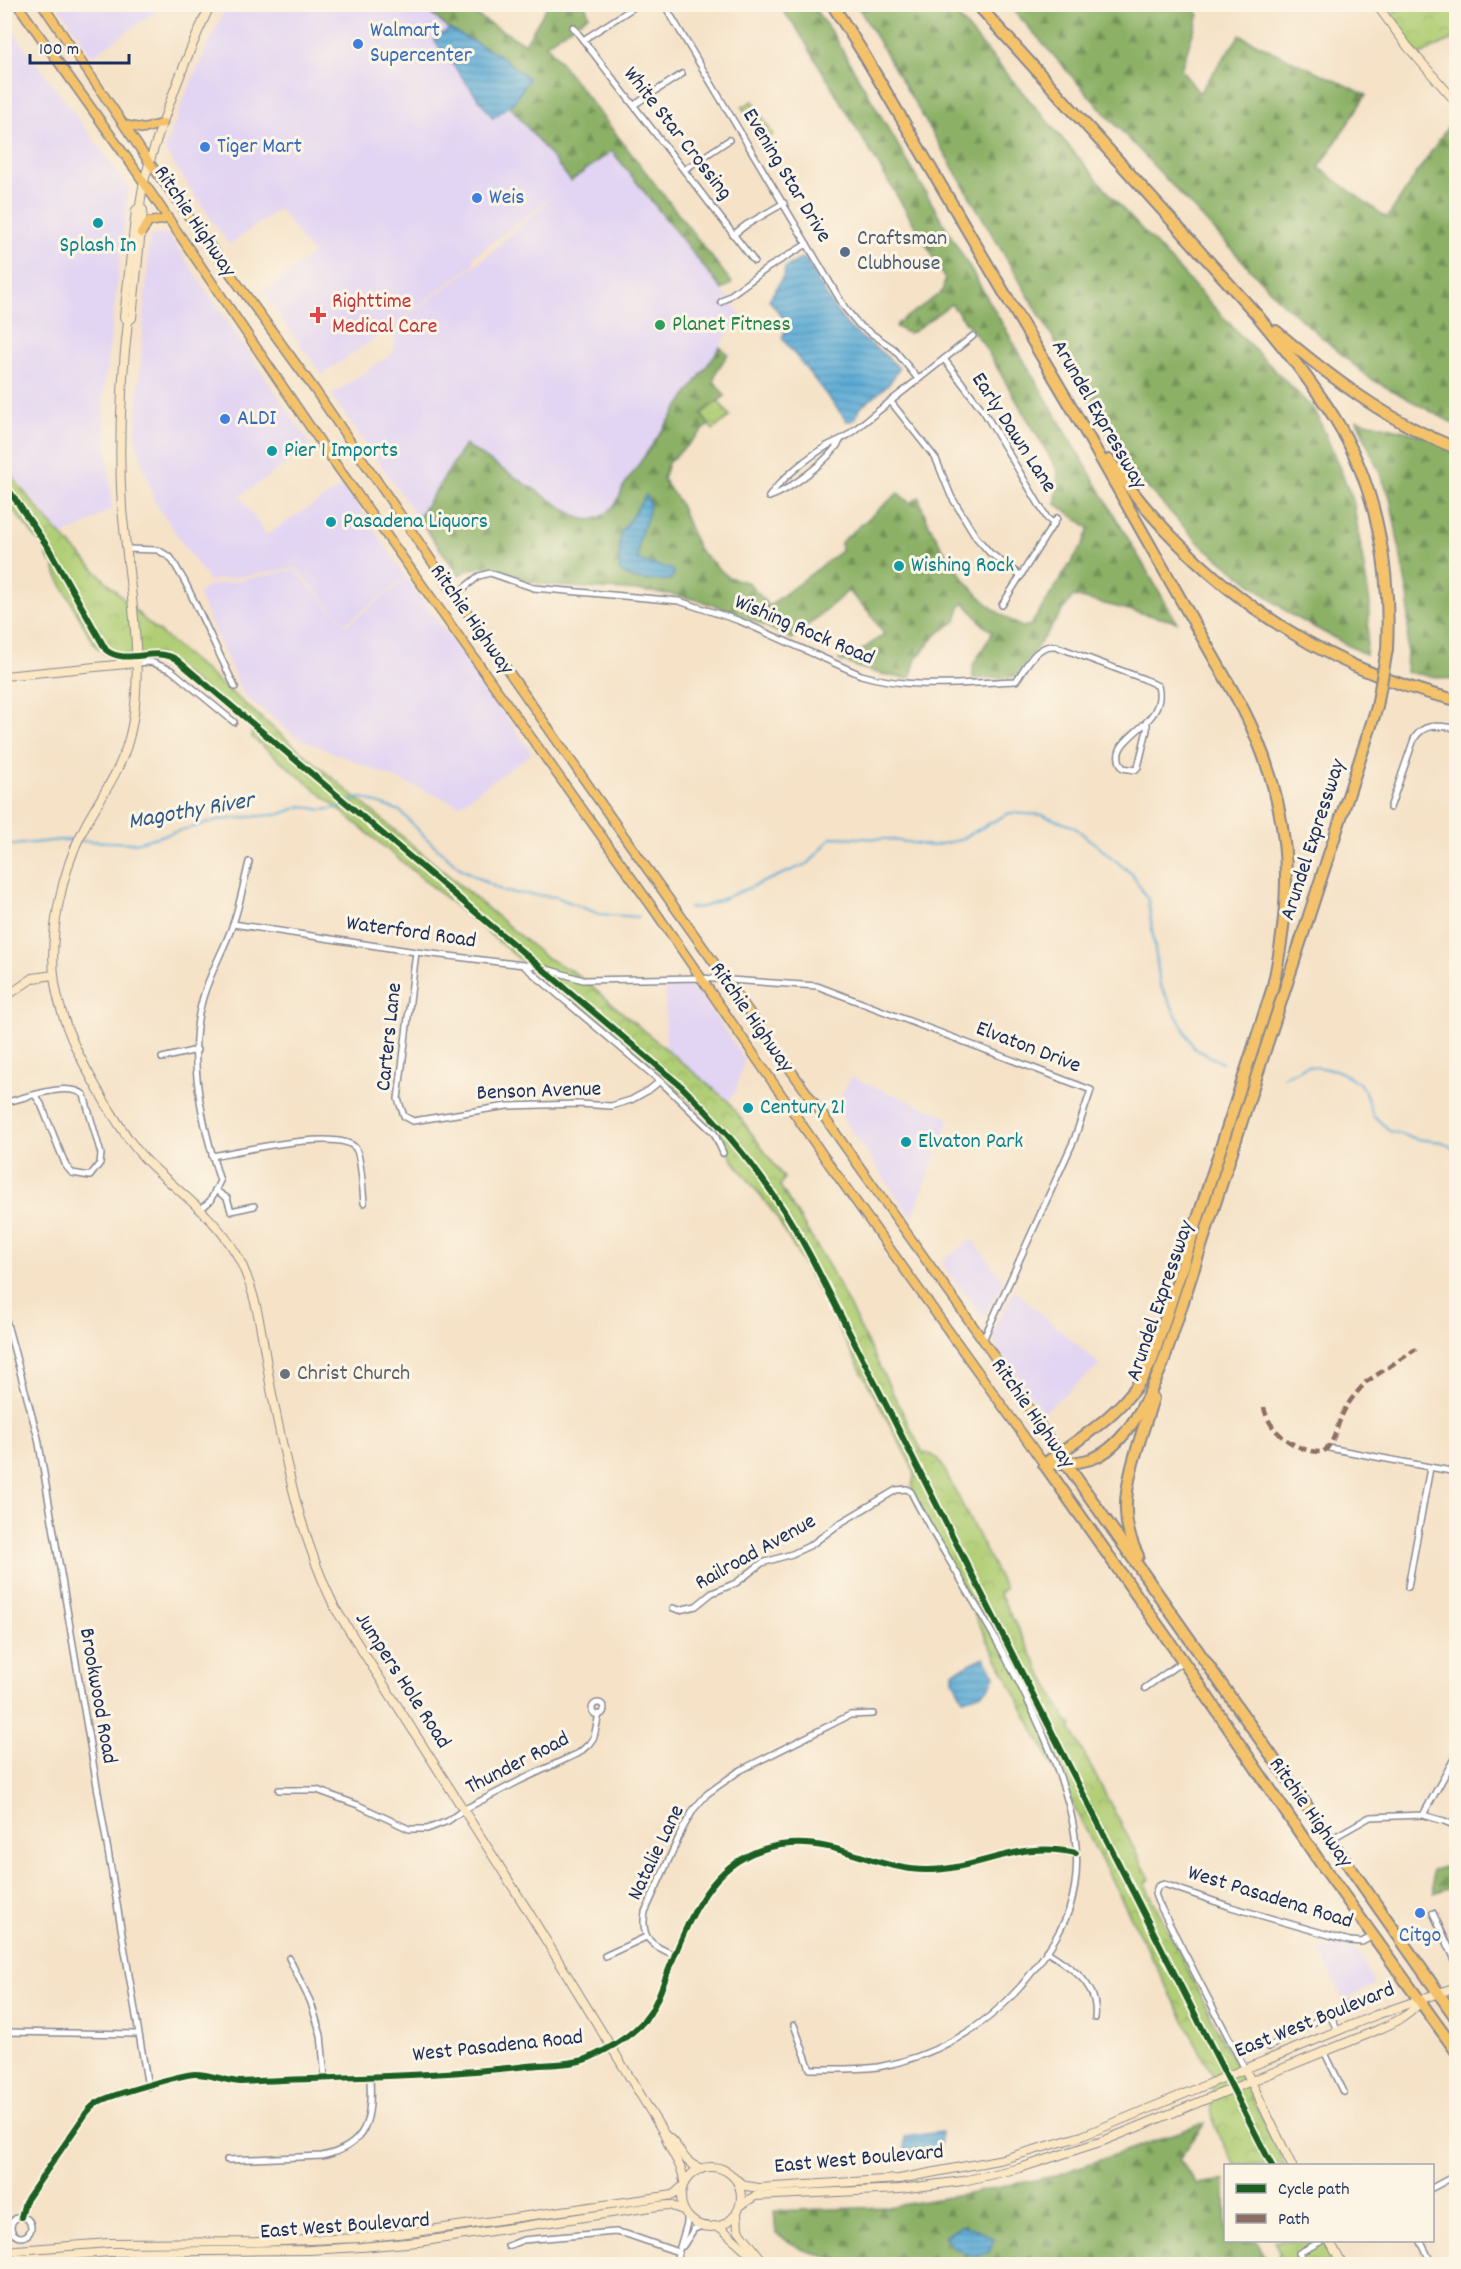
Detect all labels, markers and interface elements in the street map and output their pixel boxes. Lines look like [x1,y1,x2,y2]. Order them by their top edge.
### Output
place label: Walmart Supercenter [370,16,473,72]
scale bar [30,27,129,65]
marker: Walmart Supercenter [351,37,365,51]
text: 100 m [39,38,79,63]
street label: White Star Crossing [615,61,739,207]
street label: Evening Star Drive [734,103,838,249]
place label: Tiger Mart [217,132,302,163]
marker: Tiger Mart [198,140,212,154]
street label: Ritchie Highway [145,160,244,285]
place label: Weis [489,183,525,214]
marker: Weis [470,191,484,205]
marker: Splash In [91,216,105,230]
place label: Craftsman Clubhouse [857,224,947,280]
place label: Splash In [60,231,136,262]
marker: Craftsman Clubhouse [838,245,852,259]
place label: Righttime Medical Care [332,287,437,343]
marker: Righttime Medical Care [309,306,327,324]
place label: Planet Fitness [672,310,791,341]
marker: Planet Fitness [653,318,667,332]
street label: Arundel Expressway [1043,334,1154,496]
street label: Early Dawn Lane [962,367,1064,499]
place label: ALDI [237,404,276,435]
marker: ALDI [218,412,232,426]
place label: Pier 1 Imports [284,436,398,467]
marker: Pier 1 Imports [265,444,279,458]
place label: Pasadena Liquors [343,507,488,538]
marker: Pasadena Liquors [324,515,338,529]
place label: Wishing Rock [911,551,1014,582]
street label: Ritchie Highway [421,558,521,683]
marker: Wishing Rock [892,559,906,573]
street label: Wishing Rock Road [729,588,879,674]
street label: Arundel Expressway [1273,754,1355,925]
water label: Magothy River [125,784,260,840]
street label: Waterford Road [344,909,478,957]
street label: Ritchie Highway [701,956,801,1081]
street label: Carters Lane [369,981,411,1093]
street label: Elvaton Drive [971,1014,1085,1082]
street label: Benson Avenue [476,1074,602,1110]
place label: Century 21 [760,1093,845,1124]
marker: Century 21 [741,1101,755,1115]
place label: Elvaton Park [918,1127,1023,1158]
marker: Elvaton Park [899,1135,913,1149]
street label: Arundel Expressway [1119,1215,1203,1386]
street label: Ritchie Highway [982,1352,1082,1477]
place label: Christ Church [297,1359,410,1390]
marker: Christ Church [278,1367,292,1381]
street label: Railroad Avenue [690,1507,822,1599]
street label: Jumpers Hole Road [346,1607,458,1755]
street label: Brookwood Road [70,1626,124,1766]
street label: Thunder Road [461,1725,575,1803]
street label: Ritchie Highway [1260,1751,1360,1876]
street label: Natalie Lane [621,1800,693,1906]
street label: West Pasadena Road [1184,1858,1356,1938]
marker: Citgo [1413,1906,1427,1920]
place label: Citgo [1399,1921,1441,1952]
street label: East West Boulevard [1230,1975,1400,2067]
street label: West Pasadena Road [411,2023,585,2071]
street label: East West Boulevard [773,2137,945,2183]
legend [1224,2164,1434,2242]
text: Cycle path [1278,2178,1349,2203]
street label: East West Boulevard [259,2206,431,2248]
text: Path [1278,2208,1310,2233]

